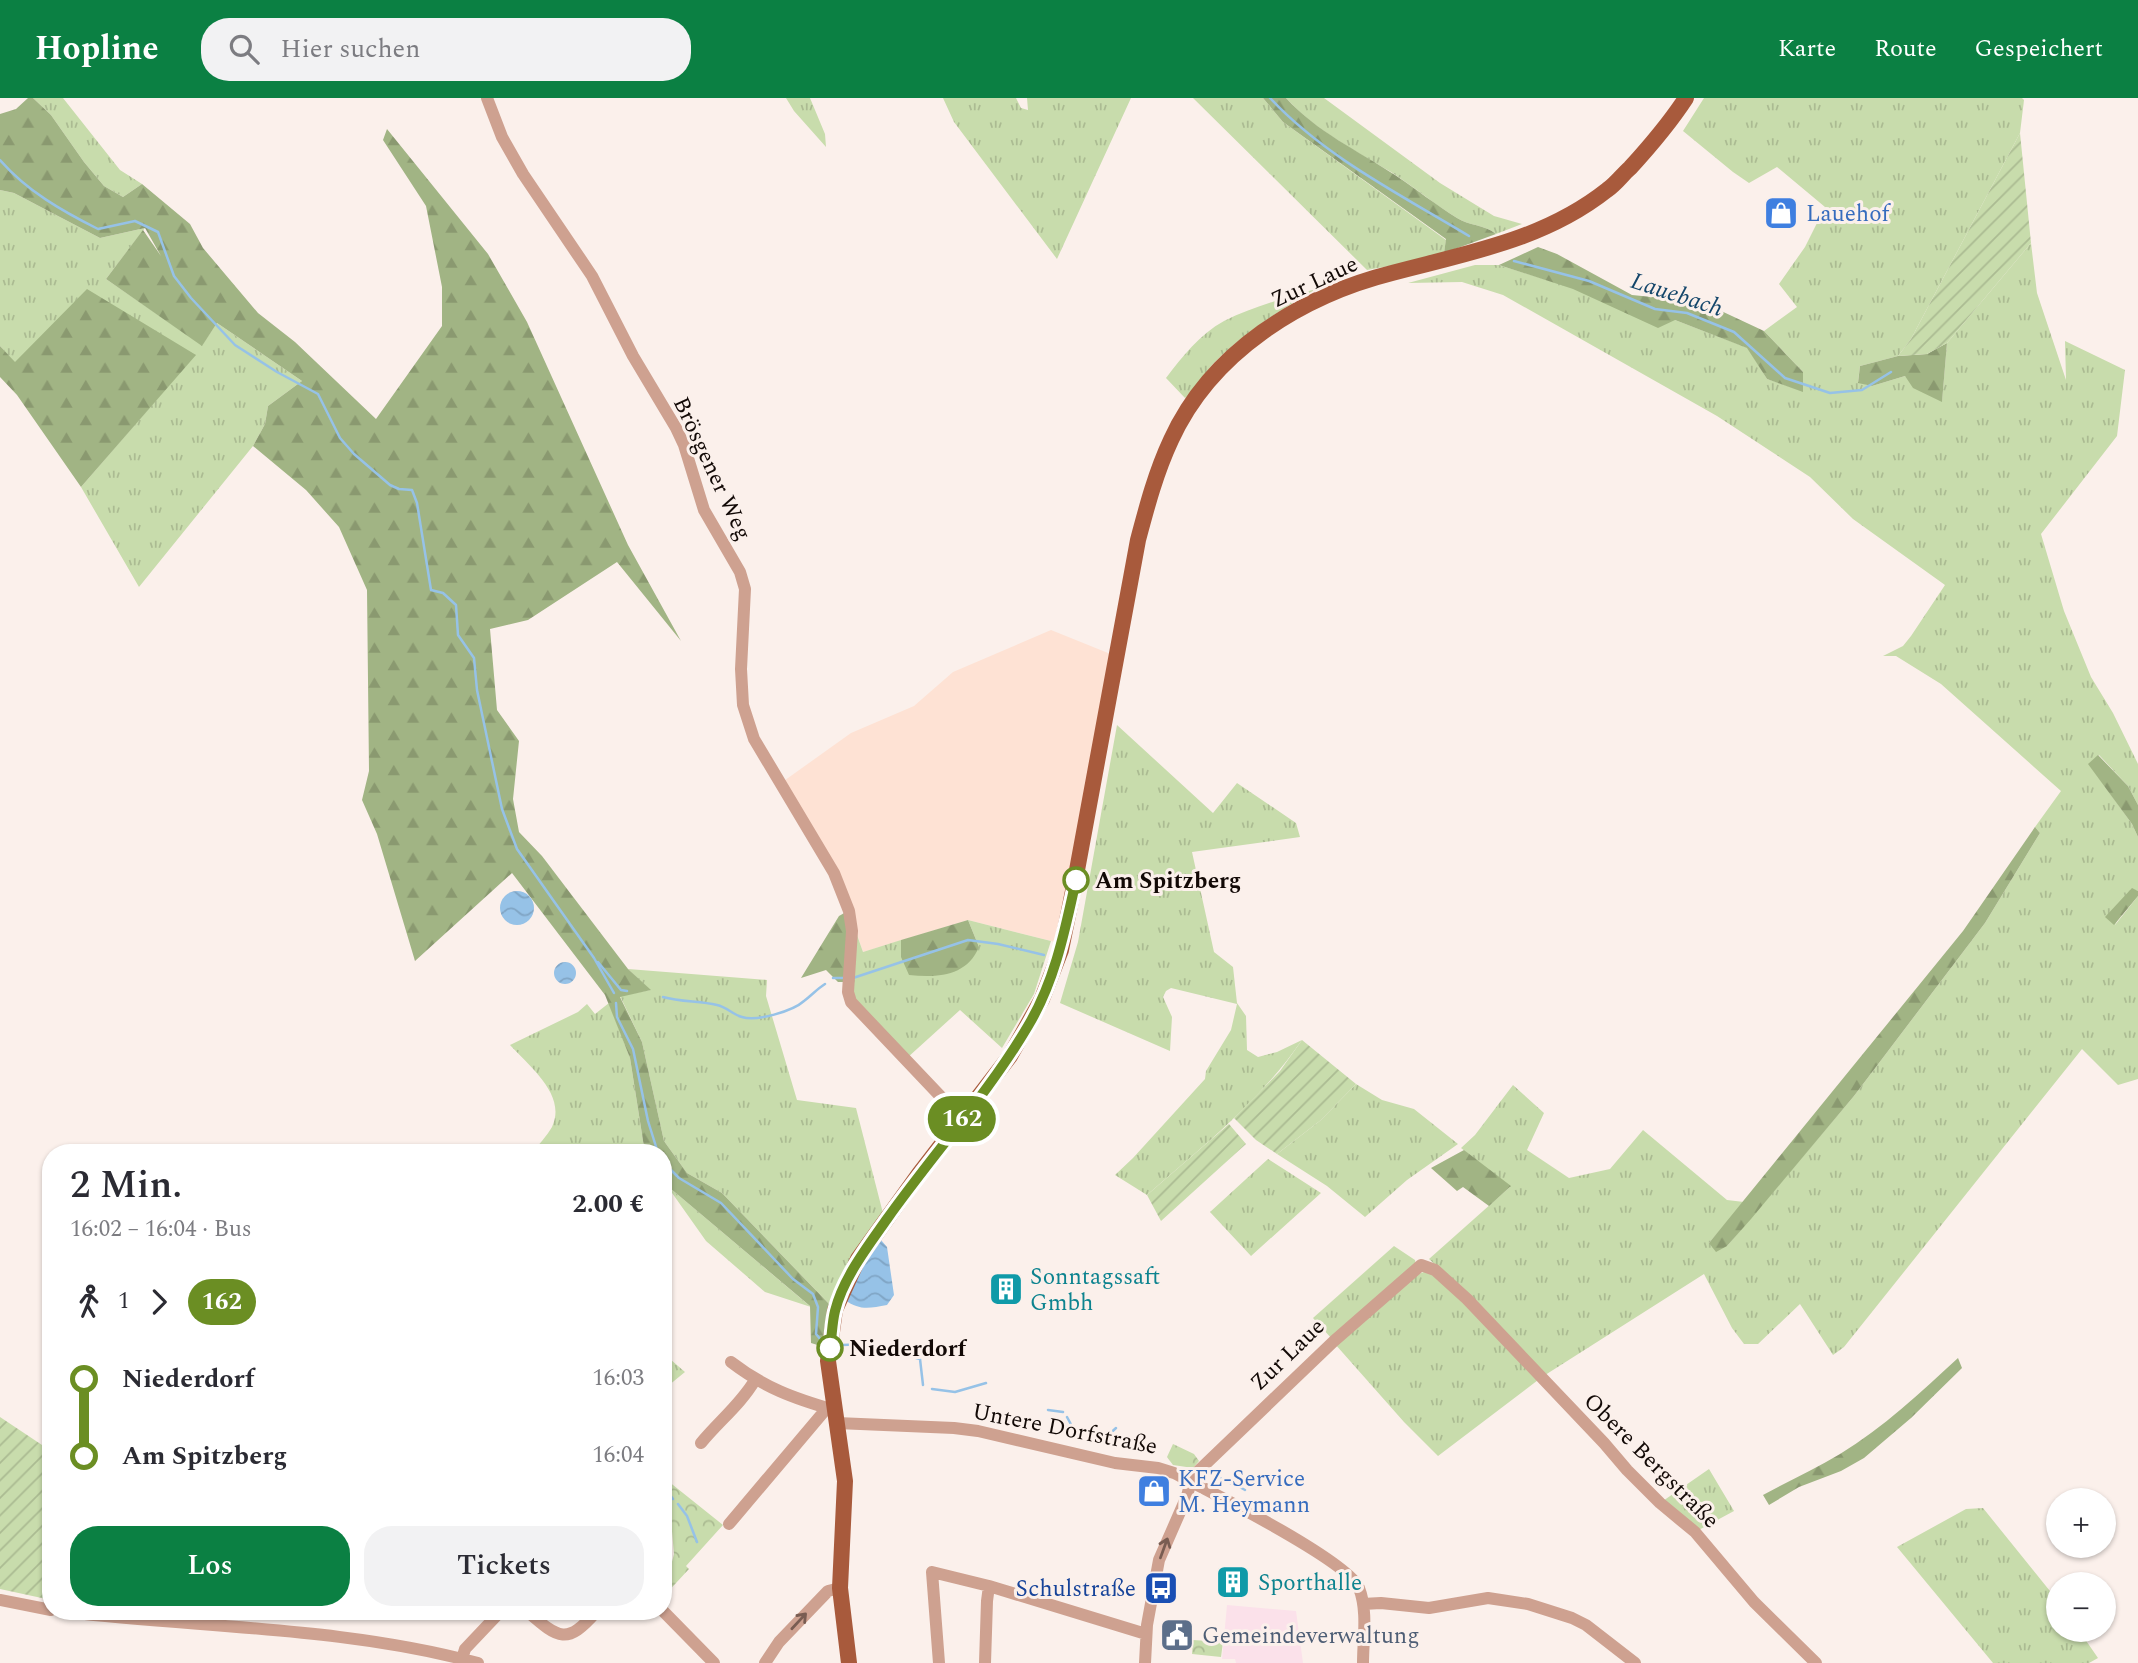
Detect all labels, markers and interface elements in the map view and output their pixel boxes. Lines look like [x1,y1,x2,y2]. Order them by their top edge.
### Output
search box [201,18,691,81]
text: Hopline [35,24,159,74]
text: Hier suchen [281,29,420,69]
icon: search [225,30,263,68]
text: Karte [1778,31,1836,67]
text: Route [1874,31,1937,67]
text: Gespeichert [1975,31,2103,67]
shop icon: Lauehof [1762,194,1800,232]
place label: Lauehof [1806,197,1892,232]
street label: Zur Laue [1265,247,1364,318]
water label: Lauebach [1626,263,1727,327]
street label: Brösgener Weg [663,391,760,546]
place label: Am Spitzberg [1095,864,1241,899]
marker: Am Spitzberg [1063,867,1089,893]
line badge: 162 [922,1096,1002,1142]
text: 162 [942,1101,982,1137]
text: 2 Min. [70,1157,182,1215]
text: 2.00 € [572,1184,644,1224]
text: 16:02 – 16:04 · Bus [70,1212,252,1247]
place label: Sonntagssaft Gmbh [1030,1260,1160,1321]
building icon: Sonntagssaft Gmbh [987,1270,1025,1308]
icon: walk [70,1283,108,1321]
icon: forward [140,1283,178,1321]
text: 1 [118,1284,130,1319]
text: 162 [202,1284,242,1320]
street label: Zur Laue [1243,1310,1333,1400]
place label: Niederdorf [849,1332,968,1367]
marker: Niederdorf [817,1335,843,1361]
text: Niederdorf [122,1359,254,1399]
text: 16:03 [592,1361,644,1396]
street label: Obere Bergstraße [1575,1385,1727,1537]
street label: Untere Dorfstraße [969,1394,1160,1465]
text: Am Spitzberg [122,1436,287,1476]
text: 16:04 [592,1438,644,1473]
place label: KFZ-Service M. Heymann [1178,1462,1310,1523]
shop icon: KFZ-Service M. Heymann [1135,1472,1173,1510]
map controls [2046,1488,2116,1642]
button: + [2046,1488,2116,1558]
button: Los [70,1526,350,1606]
button: Tickets [364,1526,644,1606]
one-way arrow [1159,1537,1171,1559]
building icon: Sporthalle [1214,1563,1252,1601]
place label: Sporthalle [1258,1566,1362,1601]
bus stop icon: Schulstraße [1142,1569,1180,1607]
place label: Schulstraße [1016,1572,1136,1607]
button: − [2046,1572,2116,1642]
one-way arrow [790,1613,807,1630]
public building icon: Gemeindeverwaltung [1158,1616,1196,1654]
place label: Gemeindeverwaltung [1202,1619,1420,1654]

